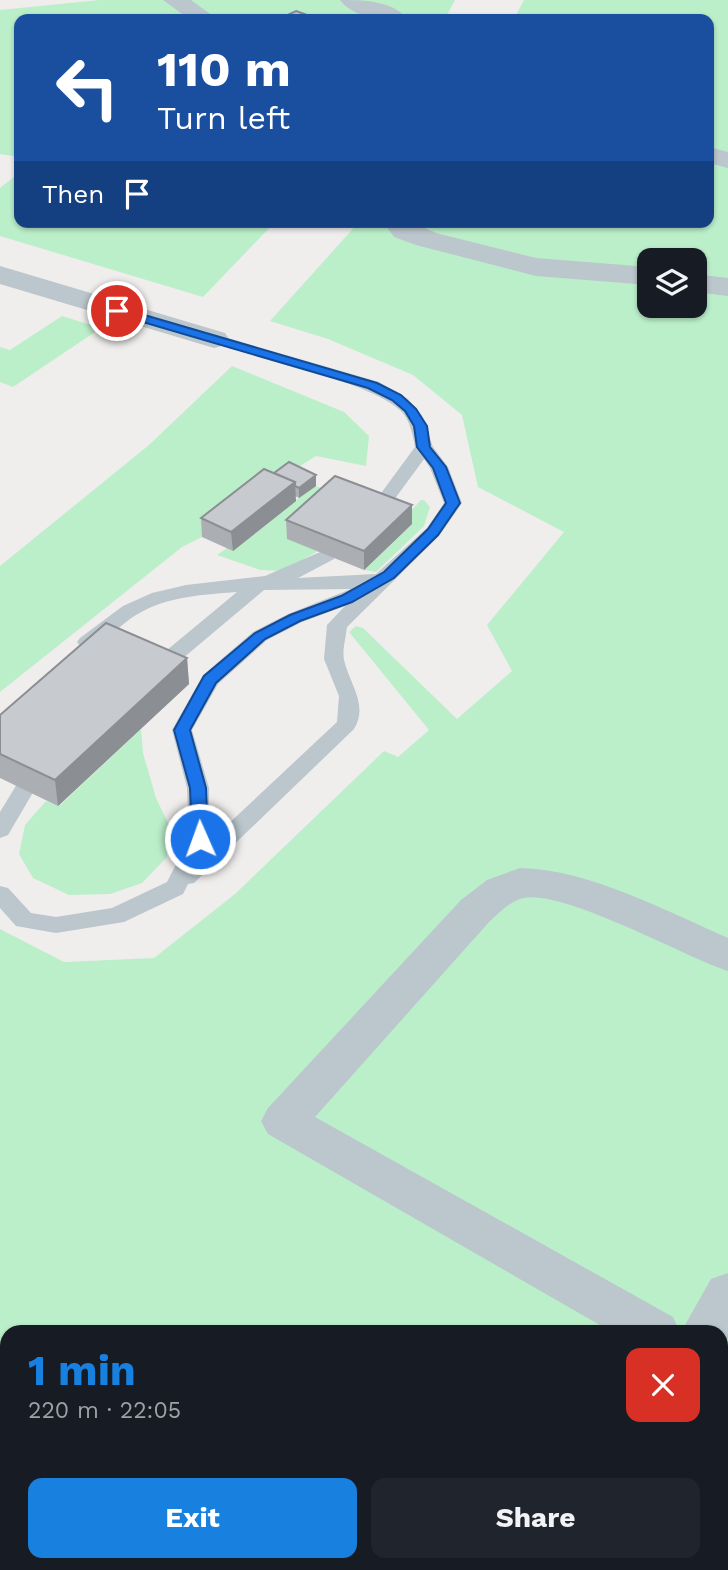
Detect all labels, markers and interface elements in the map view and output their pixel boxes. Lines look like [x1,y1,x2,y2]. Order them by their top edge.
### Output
text: 110 m [157,40,291,98]
icon: left [42,42,133,133]
text: Turn left [157,99,290,137]
icon: arrive [118,175,156,213]
text: Then [42,179,104,209]
map controls [637,248,707,318]
button: layers [637,248,707,318]
pin [87,281,147,341]
icon: arrive [98,292,136,330]
position arrow [163,802,237,876]
text: 1 min [28,1346,136,1395]
button: close [626,1348,700,1422]
text: 220 m · 22:05 [28,1397,181,1424]
button: Exit [28,1478,357,1558]
button: Share [371,1478,700,1558]

